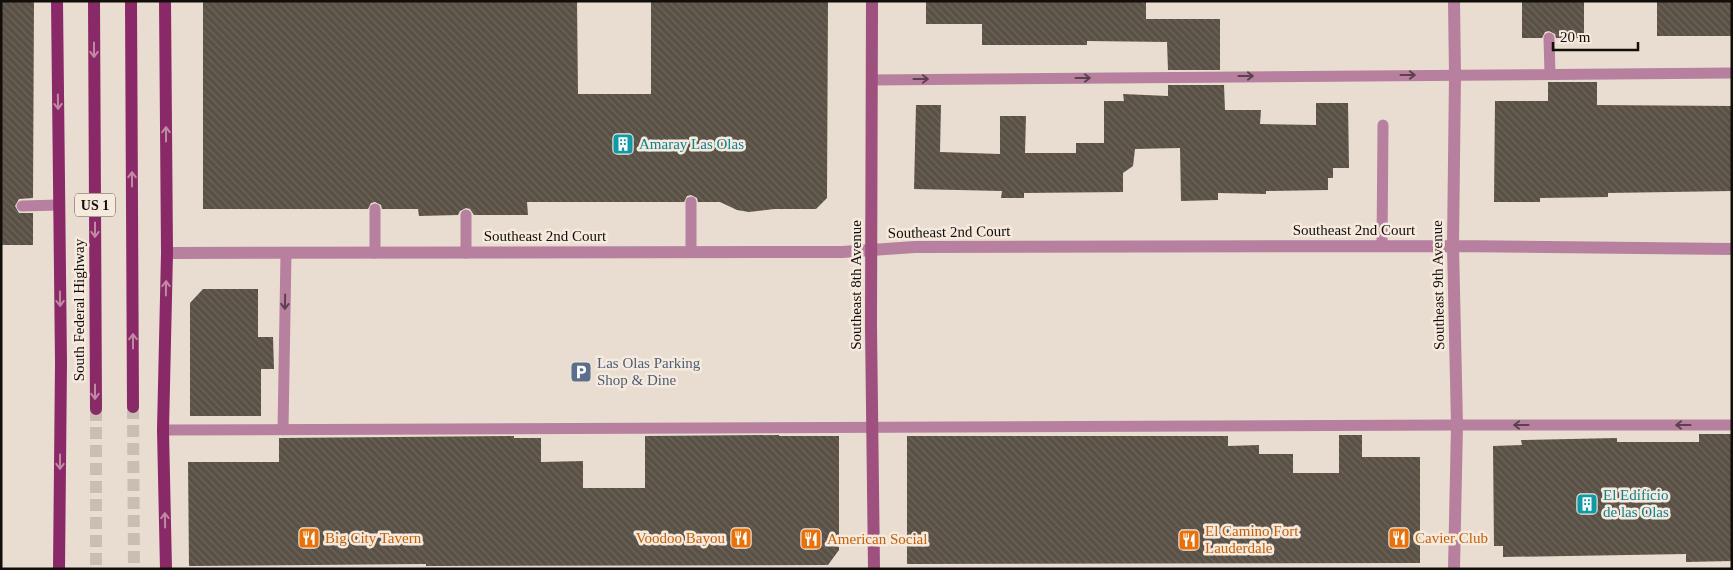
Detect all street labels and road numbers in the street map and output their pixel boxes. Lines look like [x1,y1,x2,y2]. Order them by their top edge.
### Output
road number: US 1 [75,194,115,216]
street label: Southeast 8th Avenue [848,220,864,350]
street label: Southeast 9th Avenue [1429,220,1447,350]
street label: Southeast 2nd Court [1293,222,1416,238]
street label: Southeast 2nd Court [888,223,1011,241]
street label: Southeast 2nd Court [484,228,607,244]
street label: South Federal Highway [71,238,87,381]

